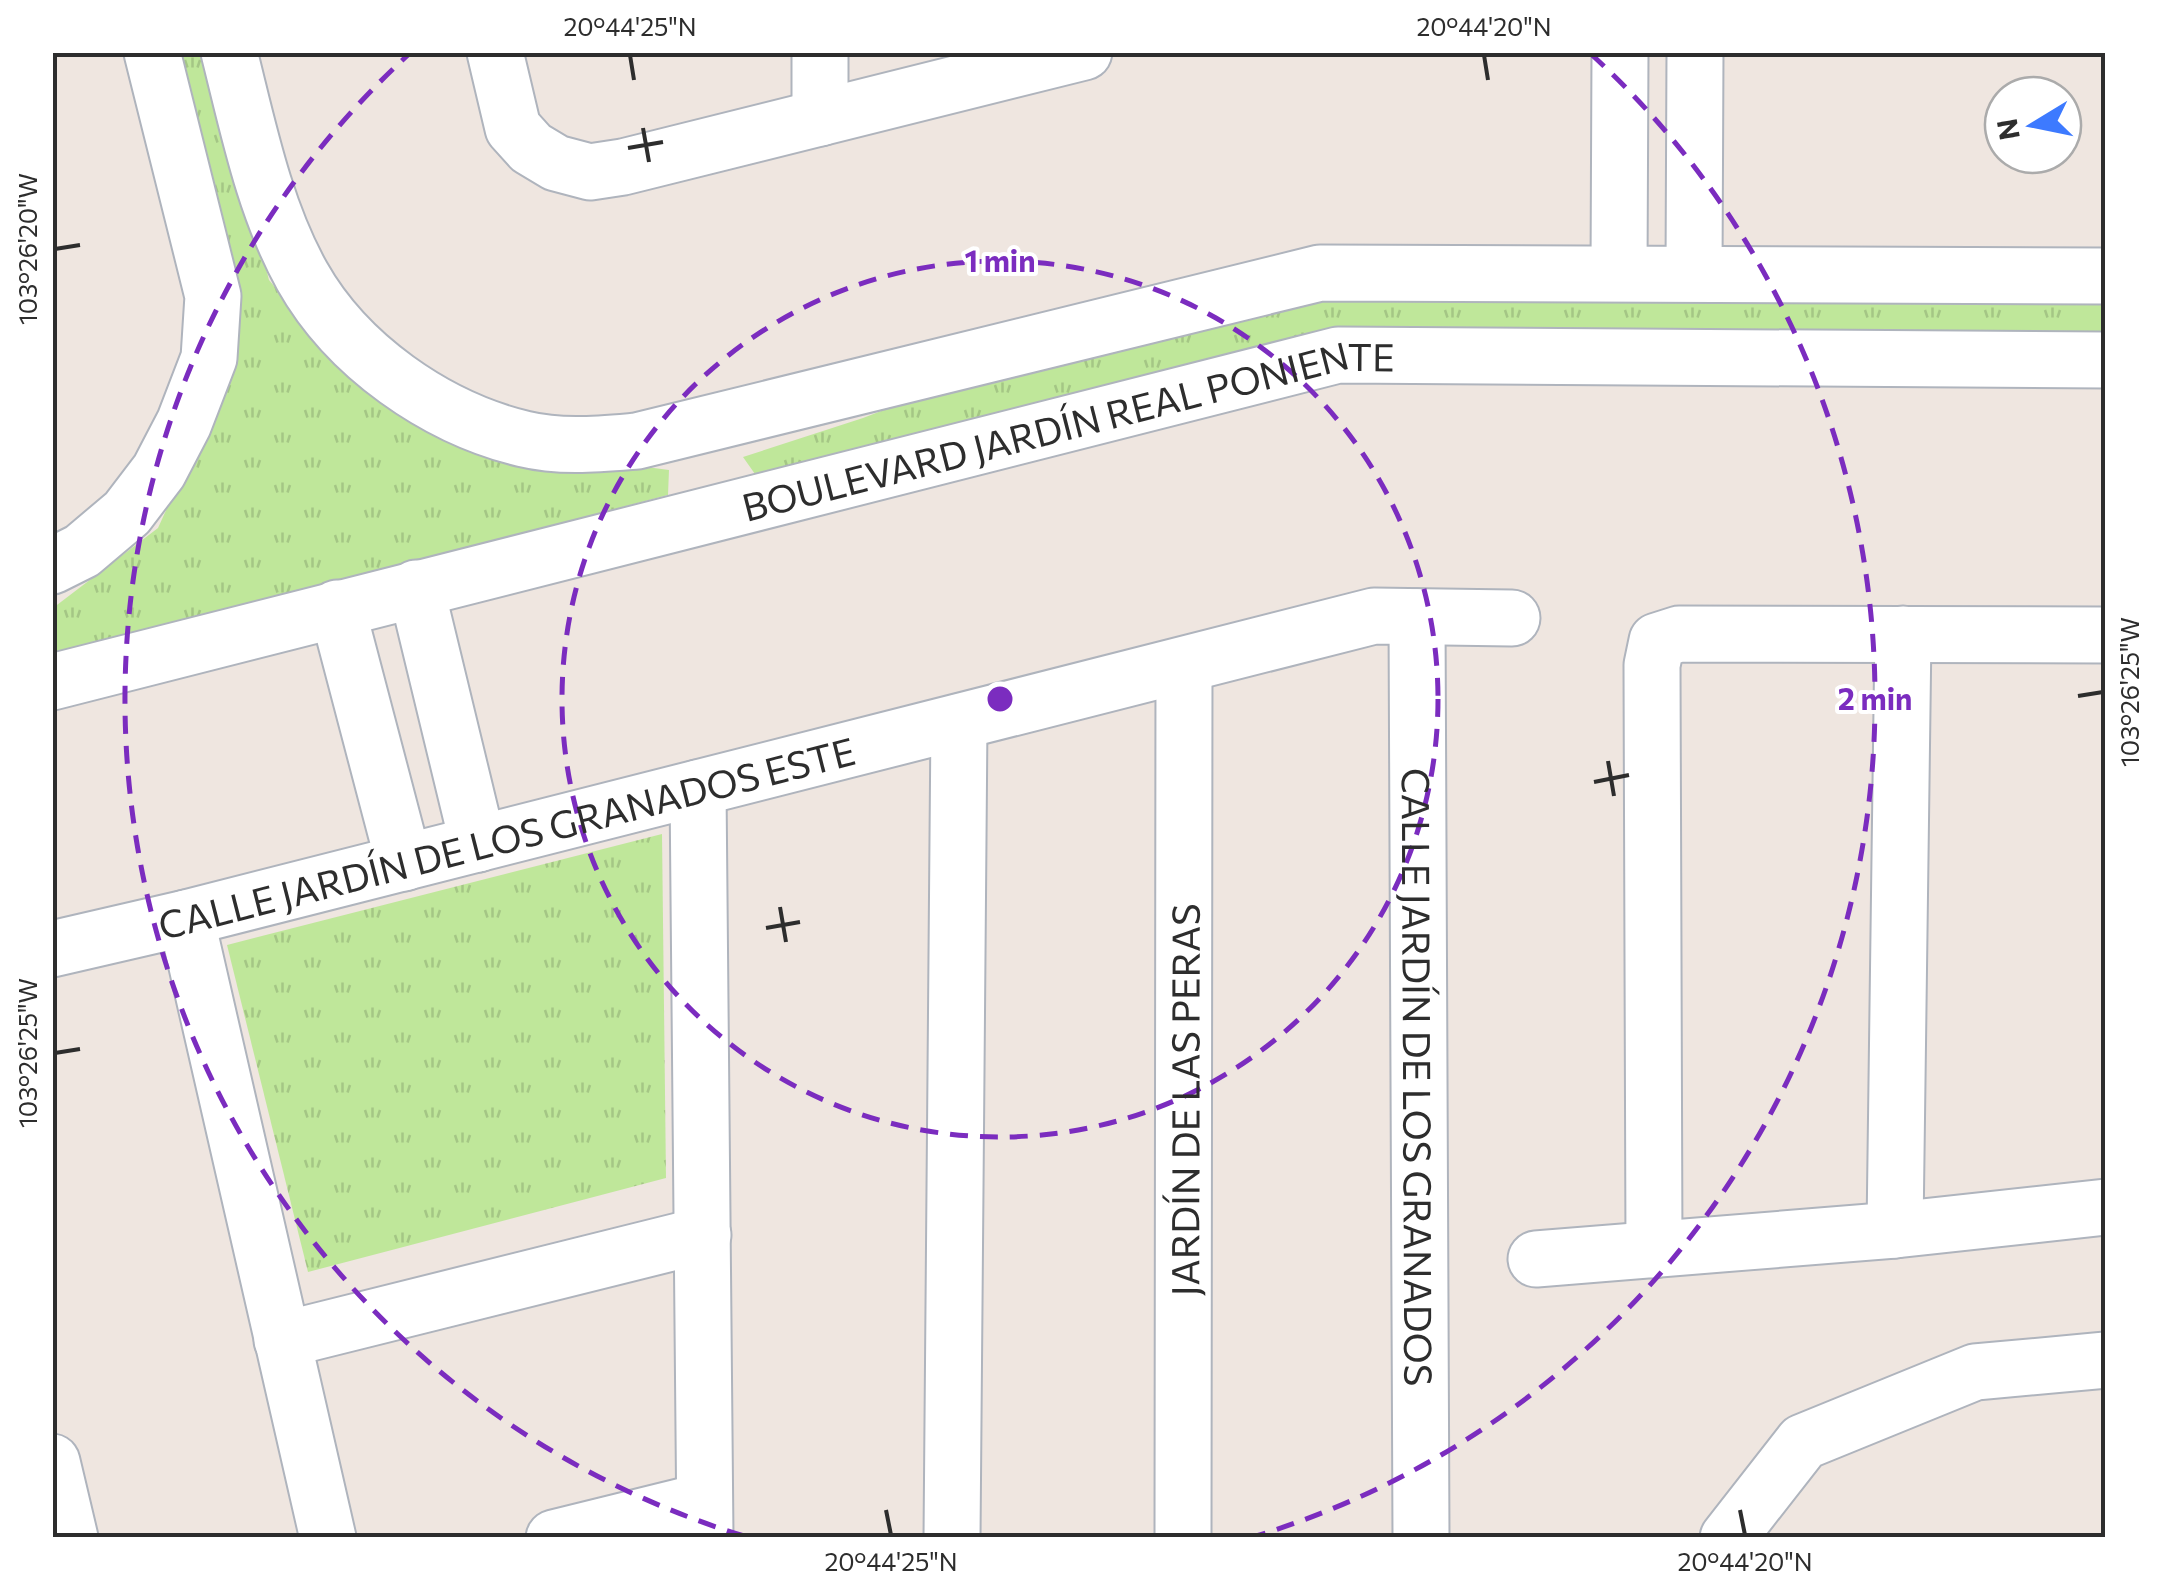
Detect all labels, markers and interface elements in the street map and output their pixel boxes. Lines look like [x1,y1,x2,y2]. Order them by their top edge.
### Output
text: 20°44'25"N [563,11,697,41]
text: 20°44'20"N [1416,11,1552,41]
north arrow [1983,75,2083,175]
text: N [1989,116,2026,143]
text: 103°26'20"W [12,173,42,325]
text: 1 min [964,241,1036,278]
street label: BOULEVARD JARDÍN REAL PONIENTE [737,330,1395,529]
text: 103°26'25"W [2114,617,2144,767]
text: 2 min [1838,679,1912,716]
centre of rings [982,681,1018,717]
street label: CALLE JARDÍN DE LOS GRANADOS ESTE [153,725,859,947]
street label: CALLE JARDÍN DE LOS GRANADOS [1394,768,1444,1386]
street label: JARDÍN DE LAS PERAS [1160,903,1207,1297]
text: 103°26'25"W [12,978,42,1128]
text: 20°44'25"N [824,1546,958,1576]
text: 20°44'20"N [1677,1546,1813,1576]

